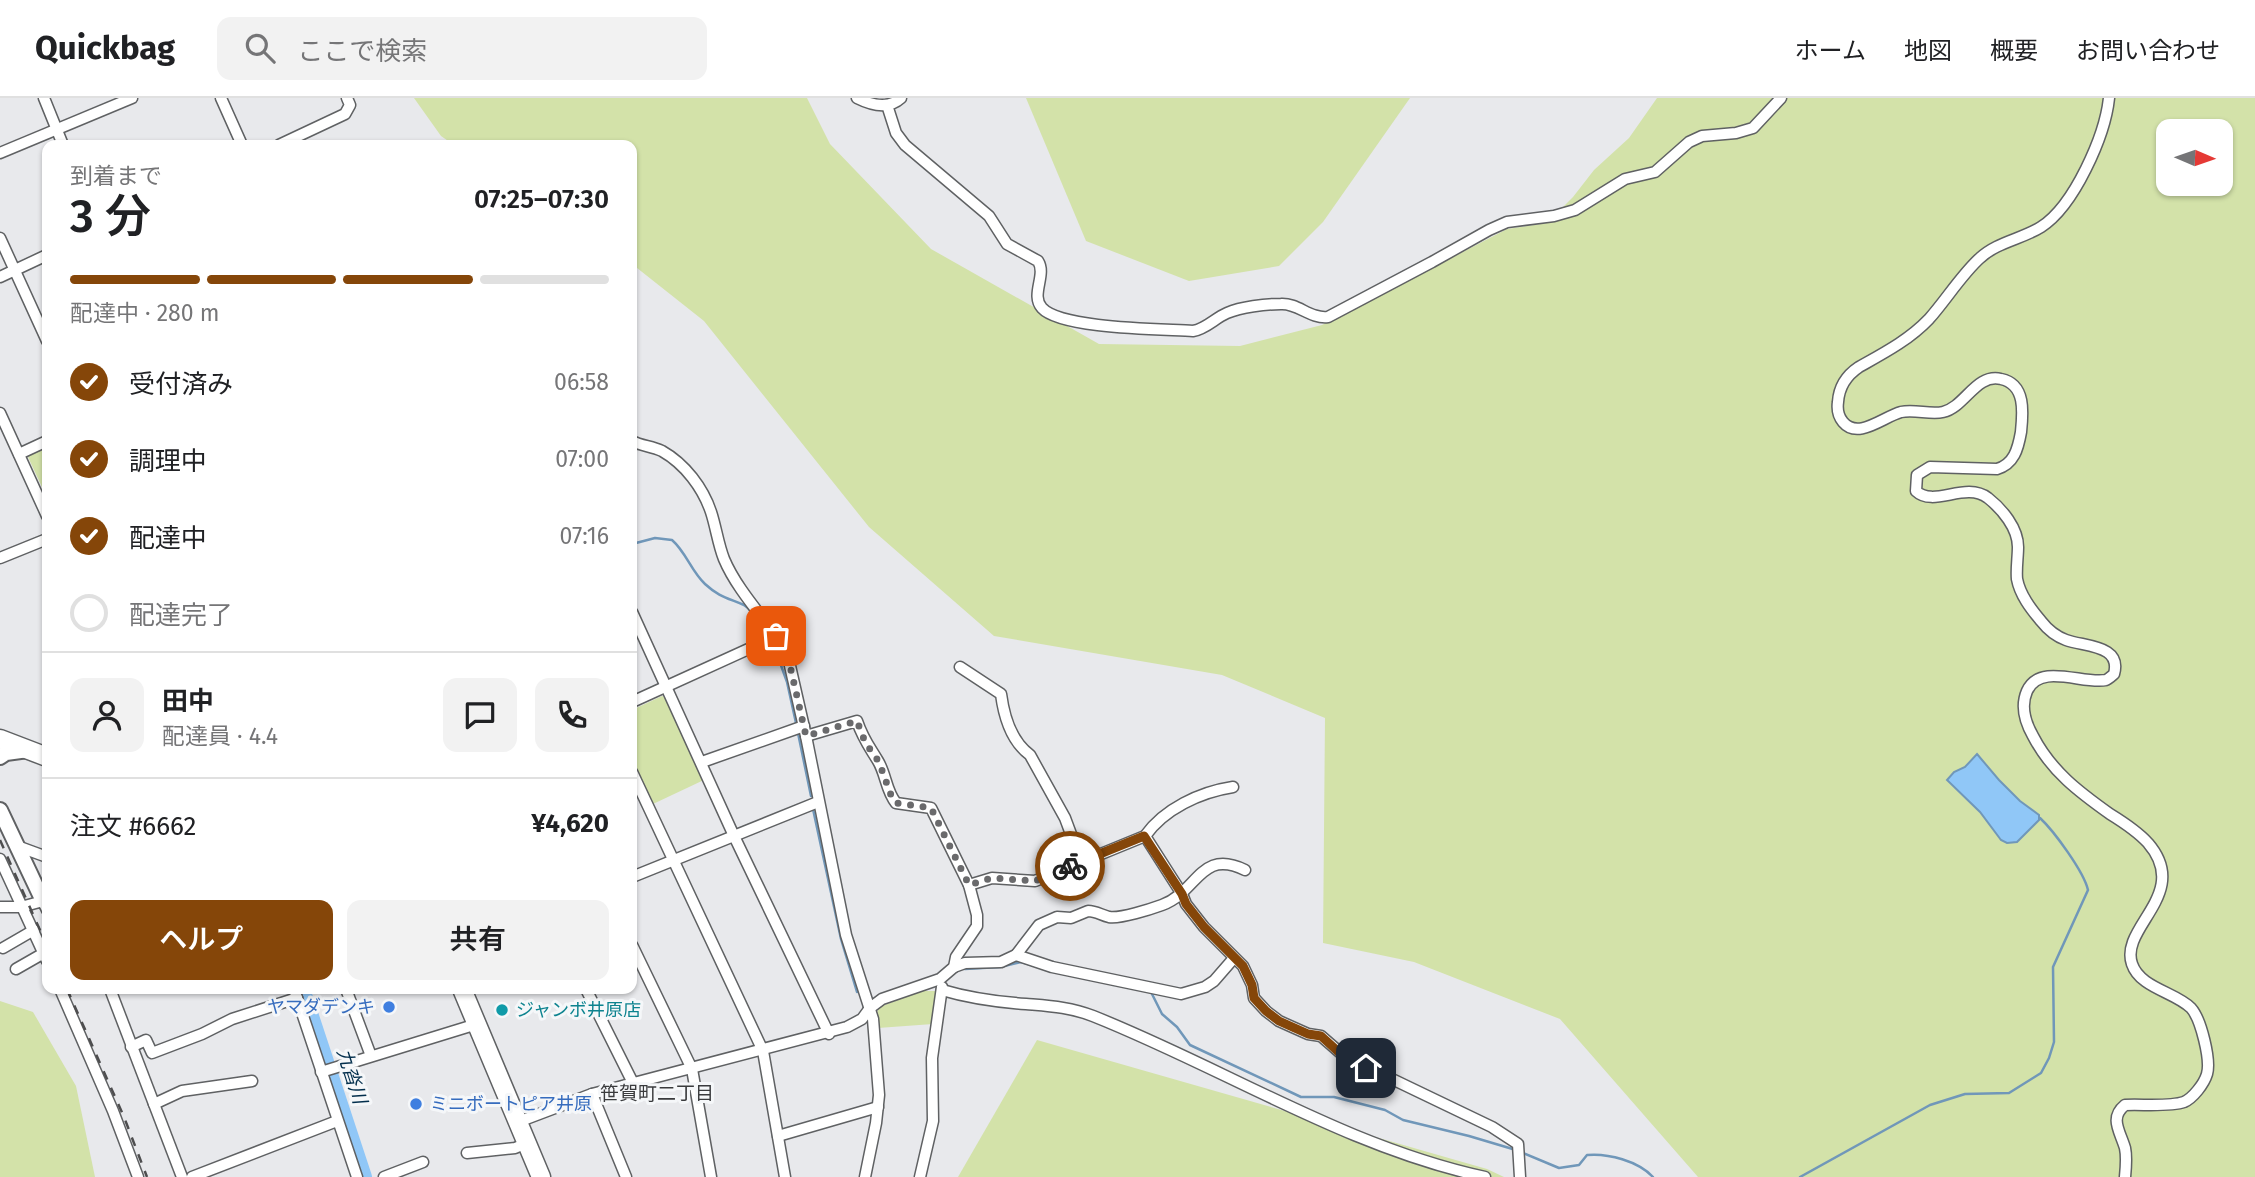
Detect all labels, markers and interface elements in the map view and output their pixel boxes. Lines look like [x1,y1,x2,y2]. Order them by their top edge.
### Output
search box [217,17,707,80]
text: Quickbag [35,28,175,68]
icon: search [241,29,279,67]
text: ここで検索 [297,36,427,67]
text: ホーム [1795,37,1866,65]
text: 地図 [1904,37,1952,65]
text: 概要 [1990,37,2038,65]
text: お問い合わせ [2076,37,2220,65]
north arrow [2156,119,2233,196]
map controls [2156,119,2233,196]
text: 到着まで [70,162,162,190]
text: 07:25–07:30 [474,184,609,215]
text: 3 分 [70,189,151,244]
text: 配達中 · 280 m [70,299,219,327]
icon: check [70,363,108,401]
text: 06:58 [554,368,609,396]
text: 受付済み [129,369,233,400]
icon: check [70,440,108,478]
text: 07:00 [555,445,609,473]
text: 調理中 [129,446,207,477]
icon: check [70,517,108,555]
text: 07:16 [560,522,609,550]
text: 配達中 [129,523,207,554]
text: 配達完了 [129,600,233,631]
pin [746,606,806,666]
icon: bag [757,617,795,655]
button: person [70,678,144,752]
button: chat [443,678,517,752]
button: phone [535,678,609,752]
text: 田中 [162,686,214,717]
text: 配達員 · 4.4 [162,722,278,750]
text: ¥4,620 [531,808,609,839]
text: 注文 #6662 [70,811,197,842]
courier [1035,831,1105,901]
icon: bike [1051,847,1089,885]
button: ヘルプ [70,900,333,980]
button: 共有 [347,900,609,980]
place label: ヤマダデンキ [267,996,375,1018]
marker: ヤマダデンキ [381,999,397,1015]
place label: ジャンボ井原店 [516,999,641,1021]
marker: ジャンボ井原店 [494,1002,510,1018]
pin [1336,1038,1396,1098]
water label: 九沓川 [332,1045,372,1109]
icon: home [1347,1049,1385,1087]
district label: 笹賀町二丁目 [600,1082,714,1105]
place label: ミニボートピア井原 [430,1093,592,1115]
marker: ミニボートピア井原 [408,1096,424,1112]

